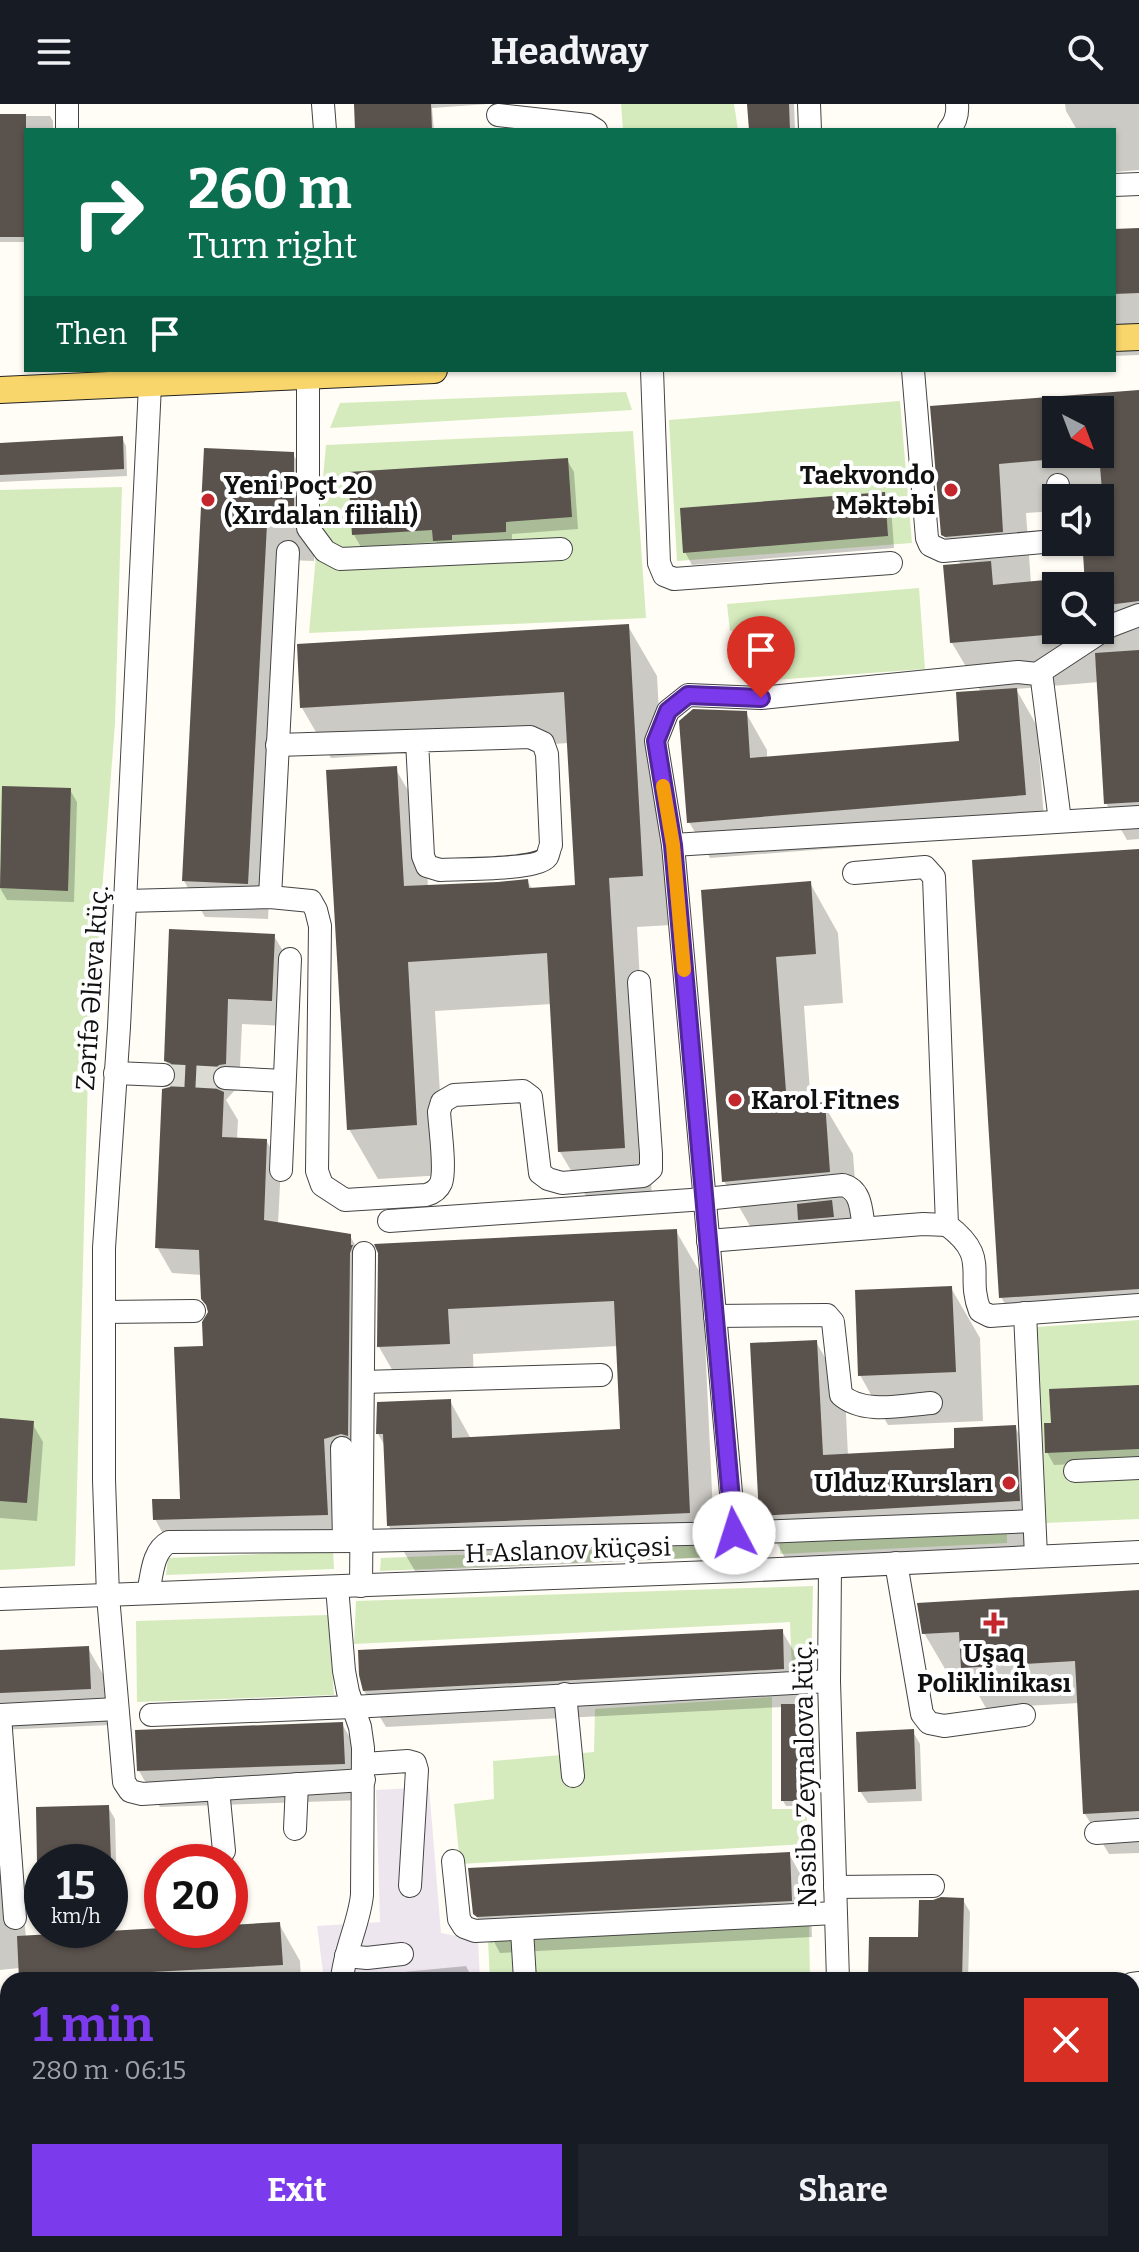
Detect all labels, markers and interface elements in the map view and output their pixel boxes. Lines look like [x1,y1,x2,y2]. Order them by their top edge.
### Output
icon: menu [32,30,76,74]
text: Headway [491,30,648,74]
icon: search [1063,30,1107,74]
text: 260 m [188,156,352,223]
icon: right [56,160,160,264]
text: Turn right [188,224,357,268]
icon: arrive [143,312,187,356]
text: Then [56,316,127,352]
north arrow [1042,396,1114,468]
map controls [1042,396,1114,644]
place label: Taekvondo Məktəbi [800,460,935,521]
place label: Yeni Poçt 20 (Xırdalan filialı) [224,470,418,531]
marker: Taekvondo Məktəbi [942,481,960,499]
button: sound [1042,484,1114,556]
marker: Yeni Poçt 20 (Xırdalan filialı) [199,491,217,509]
button: search [1042,572,1114,644]
pin [727,616,795,698]
icon: arrive [739,628,783,672]
street label: Zərifə Əlieva küç. [70,884,115,1092]
place label: Karol Fitnes [751,1085,900,1116]
marker: Karol Fitnes [726,1091,744,1109]
place label: Ulduz Kursları [814,1468,993,1499]
marker: Ulduz Kursları [1000,1474,1018,1492]
position arrow [692,1491,776,1575]
street label: H.Aslanov küçəsi [465,1531,672,1570]
marker: Uşaq Poliklinikası [983,1612,1005,1634]
place label: Uşaq Poliklinikası [917,1638,1071,1699]
street label: Nəsibə Zeynalova küç. [788,1640,823,1908]
speed limit sign: 20 [144,1844,248,1948]
text: 15 [56,1862,96,1910]
text: km/h [51,1904,101,1928]
text: 1 min [32,1996,153,2054]
button: close [1024,1998,1108,2082]
text: 280 m · 06:15 [32,2055,186,2086]
button: Exit [32,2144,562,2236]
button: Share [578,2144,1108,2236]

